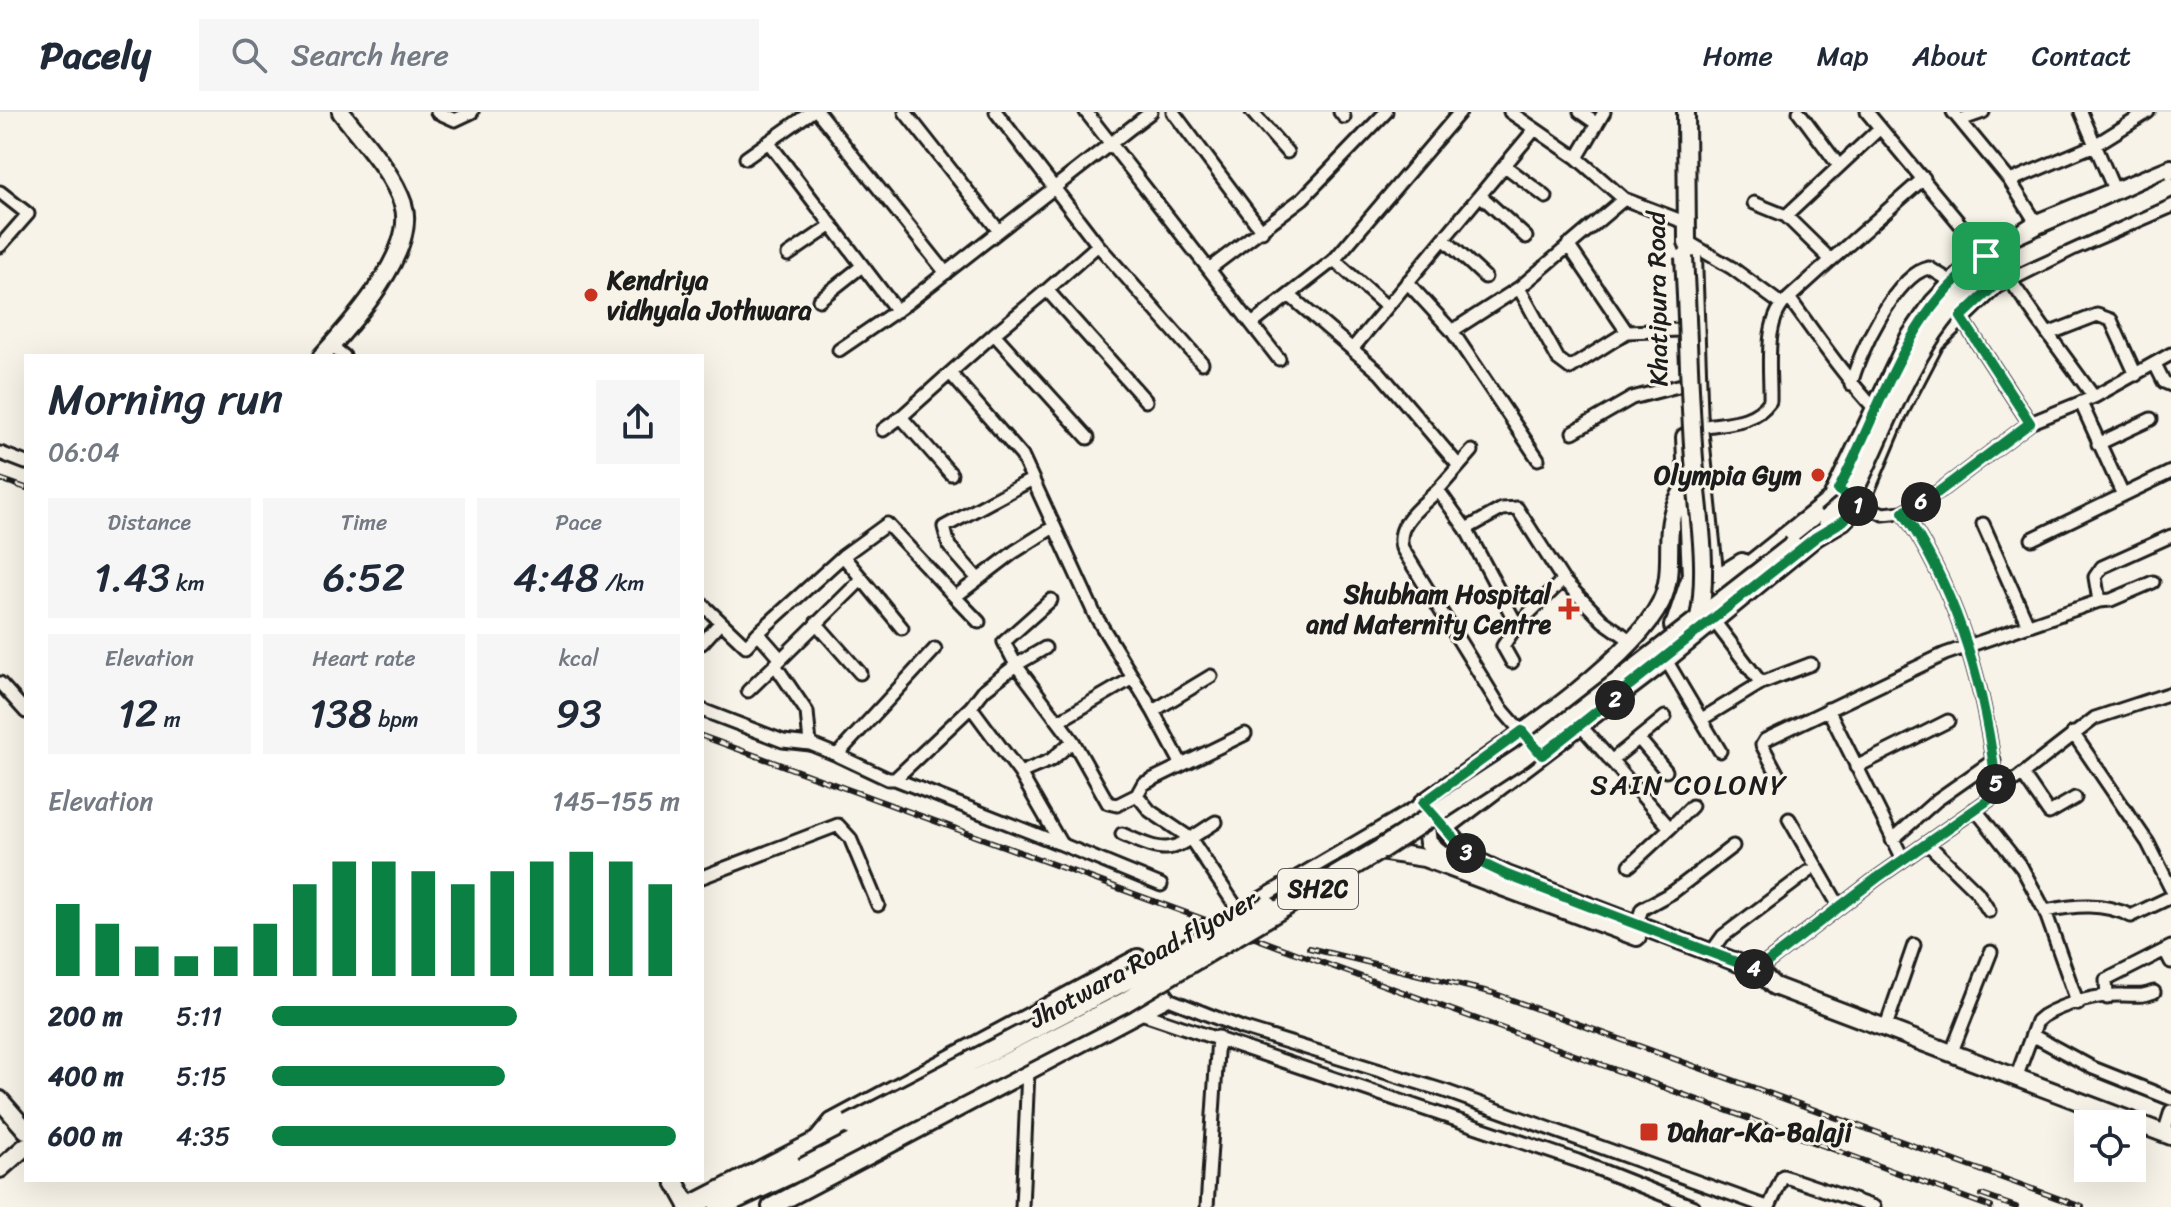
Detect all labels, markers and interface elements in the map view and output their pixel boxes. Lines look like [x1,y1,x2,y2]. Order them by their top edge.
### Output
search box [199,19,759,91]
text: Pacely [40,22,151,89]
text: Search here [291,28,449,82]
text: Home [1703,31,1773,80]
text: Map [1817,31,1868,80]
text: About [1912,31,1988,80]
text: Contact [2032,31,2131,80]
icon: search [227,33,271,77]
street label: Khatipura Road [1632,209,1682,387]
pin [1952,222,2020,290]
icon: arrive [1964,234,2008,278]
place label: Kendriya vidhyala Jothwara [606,257,813,333]
marker: Kendriya vidhyala Jothwara [582,286,600,304]
text: Morning run [48,360,283,438]
button: share [596,380,680,464]
text: 06:04 [48,429,120,475]
place label: Olympia Gym [1654,452,1802,498]
marker: Olympia Gym [1809,466,1827,484]
pin: 6 [1901,482,1941,522]
text: 6 [1915,482,1927,521]
pin: 1 [1838,486,1878,526]
text: 1 [1853,486,1863,525]
text: Distance [108,503,191,542]
text: Time [341,503,387,542]
text: Pace [555,503,602,542]
text: 1.43 [94,542,170,613]
text: 6:52 [323,542,405,613]
text: 4:48 [513,542,599,613]
text: km [170,564,205,603]
text: /km [599,564,644,603]
place label: Shubham Hospital and Maternity Centre [1305,571,1553,647]
marker: Shubham Hospital and Maternity Centre [1558,598,1580,620]
text: Elevation [105,639,194,678]
text: Heart rate [312,639,416,678]
text: kcal [559,639,599,678]
text: 12 [118,678,158,749]
text: 138 [309,678,372,749]
text: 93 [555,678,602,749]
pin: 2 [1595,680,1635,720]
text: 2 [1609,680,1621,719]
text: m [158,700,181,739]
text: bpm [372,700,419,739]
district label: SAIN COLONY [1590,760,1788,809]
pin: 5 [1976,764,2016,804]
text: 5 [1989,764,2003,803]
text: Elevation [48,778,153,824]
text: 145–155 m [552,778,680,824]
pin: 3 [1446,833,1486,873]
text: 3 [1460,833,1472,872]
road number: SH2C [1278,869,1358,909]
street label: Jhotwara Road flyover [1019,876,1267,1042]
pin: 4 [1734,949,1774,989]
text: 4 [1747,949,1761,988]
text: 200 m [48,993,123,1039]
text: 5:11 [176,993,222,1039]
text: 400 m [48,1053,124,1099]
text: 5:15 [176,1053,227,1099]
place label: Dahar-Ka-Balaji [1667,1109,1854,1155]
map controls [2074,1110,2146,1182]
button: locate [2074,1110,2146,1182]
text: 600 m [48,1113,122,1159]
text: 4:35 [176,1113,230,1159]
marker: Dahar-Ka-Balaji [1638,1121,1660,1143]

